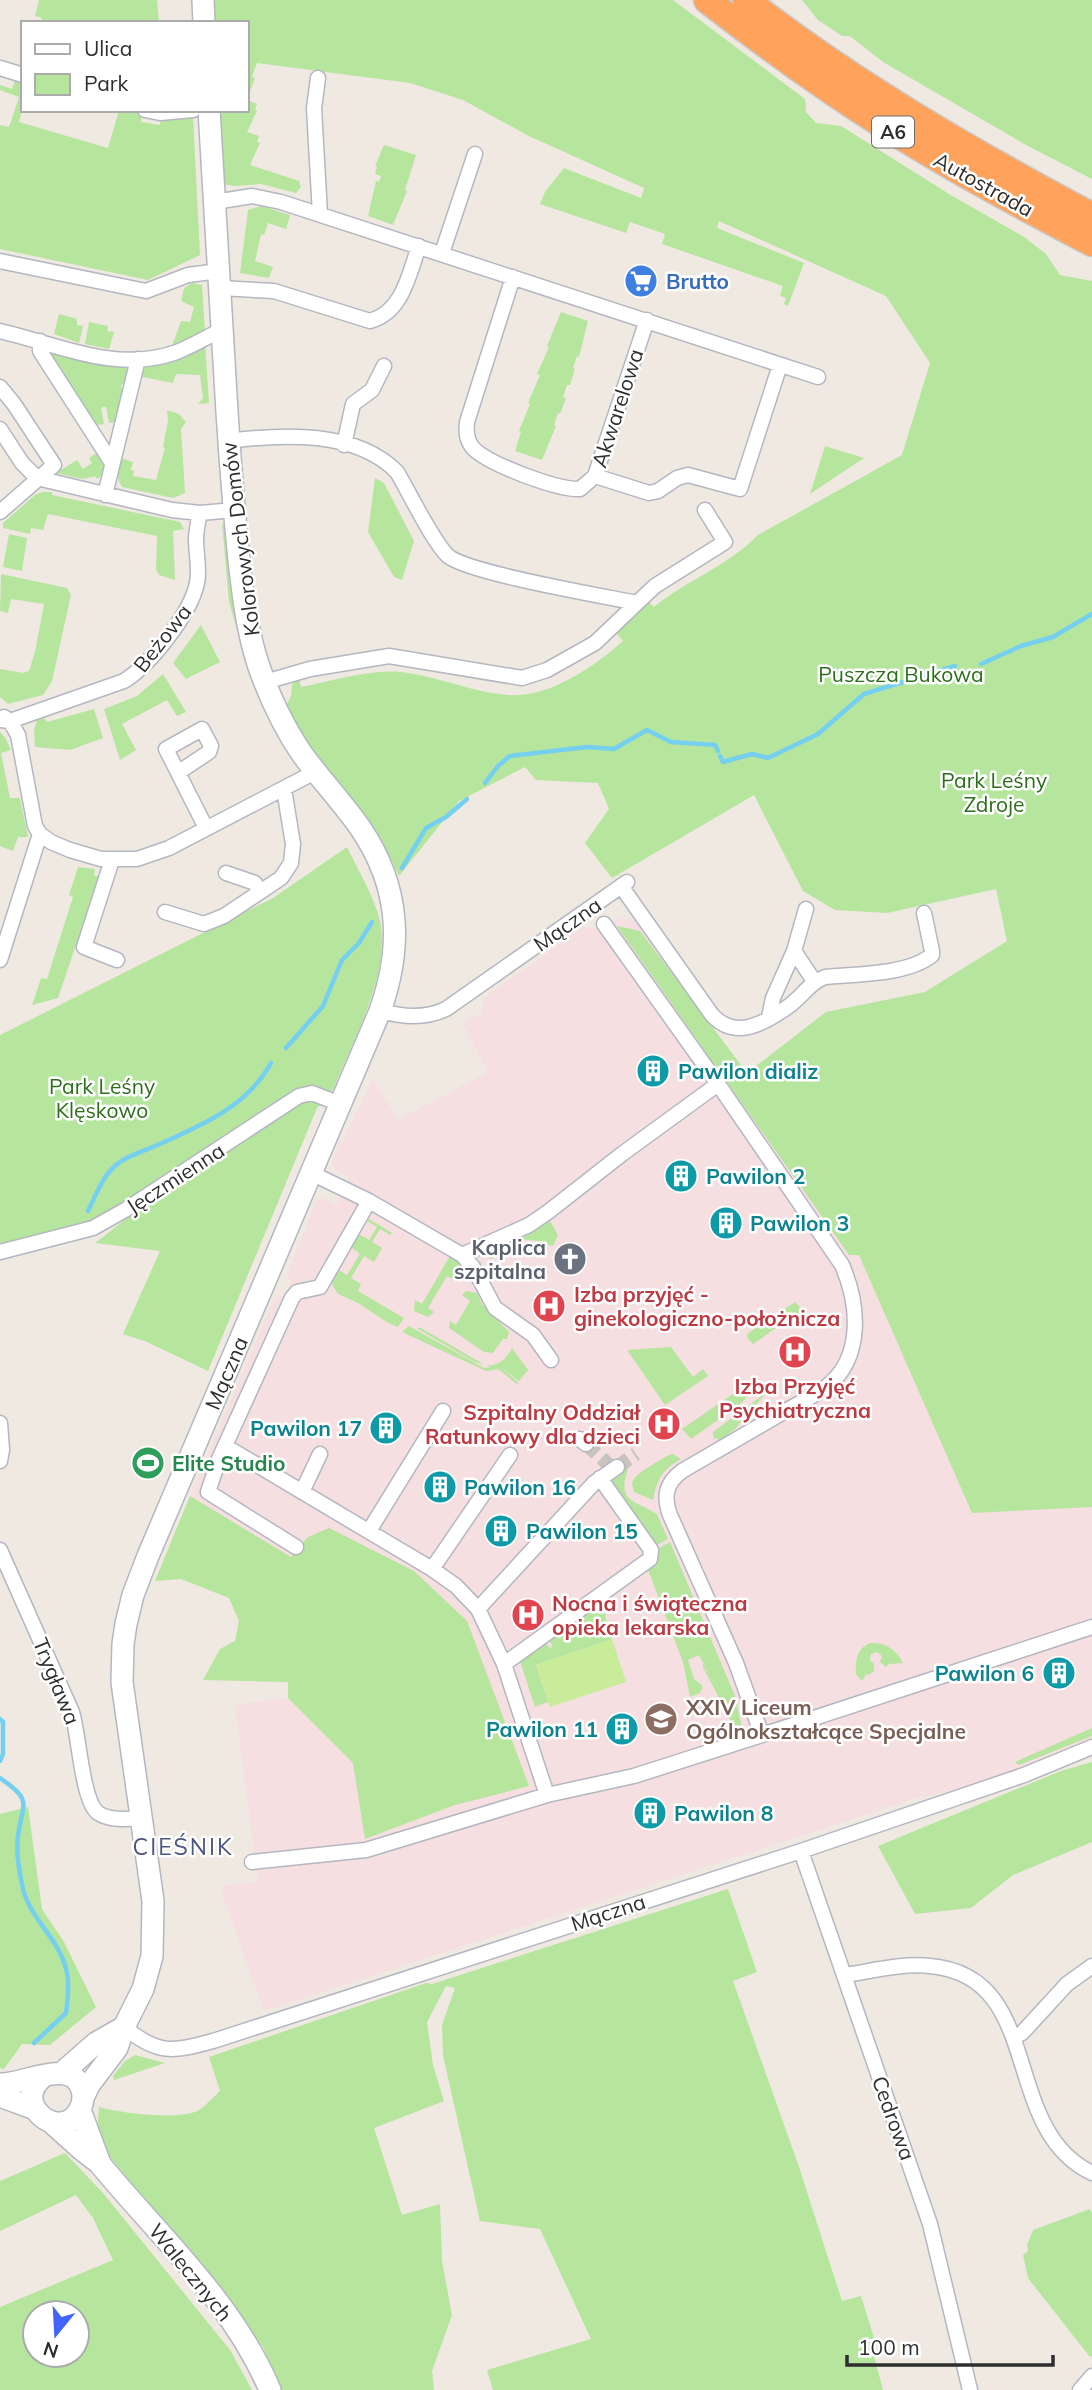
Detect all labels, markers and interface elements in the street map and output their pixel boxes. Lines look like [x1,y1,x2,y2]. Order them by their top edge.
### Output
legend [21,21,248,112]
text: Ulica [84,35,132,61]
text: Park [84,70,128,96]
road number: A6 [872,116,914,148]
street label: Autostrada [930,146,1038,222]
supermarket icon: Brutto [622,262,660,300]
place label: Brutto [666,268,729,294]
street label: Akwarelowa [586,346,648,470]
street label: Kolorowych Domów [215,441,265,637]
street label: Beżowa [127,599,197,677]
park label: Puszcza Bukowa [818,661,984,687]
park label: Park Leśny Zdroje [941,767,1047,817]
street label: Mączna [528,891,606,957]
building icon: Pawilon dializ [634,1052,672,1090]
place label: Pawilon dializ [678,1058,818,1084]
park label: Park Leśny Klęskowo [49,1073,155,1123]
street label: Jęczmienna [121,1137,229,1219]
building icon: Pawilon 2 [662,1157,700,1195]
place label: Pawilon 2 [706,1163,805,1189]
building icon: Pawilon 3 [707,1204,745,1242]
place label: Pawilon 3 [750,1210,849,1236]
place label: Kaplica szpitalna [454,1234,546,1284]
church icon: Kaplica szpitalna [551,1240,589,1278]
place label: Izba przyjęć - ginekologiczno-położnicza [574,1281,840,1331]
hospital icon: Izba przyjęć - ginekologiczno-położnicza [530,1287,568,1325]
street label: Mączna [199,1333,253,1413]
hospital icon: Izba Przyjęć Psychiatryczna [776,1333,814,1371]
place label: Izba Przyjęć Psychiatryczna [719,1373,871,1423]
place label: Szpitalny Oddział Ratunkowy dla dzieci [425,1399,642,1449]
hospital icon: Szpitalny Oddział Ratunkowy dla dzieci [645,1405,683,1443]
building icon: Pawilon 17 [367,1409,405,1447]
place label: Pawilon 17 [250,1415,362,1441]
sports icon: Elite Studio [129,1444,167,1482]
place label: Elite Studio [172,1450,285,1476]
building icon: Pawilon 16 [421,1468,459,1506]
place label: Pawilon 16 [464,1474,576,1500]
building icon: Pawilon 15 [482,1512,520,1550]
place label: Pawilon 15 [526,1518,638,1544]
place label: Nocna i świąteczna opieka lekarska [552,1590,748,1640]
hospital icon: Nocna i świąteczna opieka lekarska [509,1596,547,1634]
street label: Trygława [28,1634,86,1728]
building icon: Pawilon 6 [1040,1654,1078,1692]
place label: Pawilon 6 [935,1660,1034,1686]
place label: XXIV Liceum Ogólnokształcące Specjalne [685,1694,966,1744]
school or university icon: XXIV Liceum Ogólnokształcące Specjalne [642,1700,680,1738]
building icon: Pawilon 11 [603,1710,641,1748]
place label: Pawilon 11 [486,1716,598,1742]
building icon: Pawilon 8 [631,1794,669,1832]
place label: Pawilon 8 [674,1800,773,1826]
district label: CIEŚNIK [132,1832,234,1861]
street label: Mączna [567,1888,649,1936]
street label: Cedrowa [867,2072,921,2164]
street label: Walecznych [144,2218,238,2326]
north arrow [21,2299,91,2369]
scale bar [847,2324,1054,2368]
text: 100 m [858,2334,920,2360]
text: N [40,2337,61,2364]

